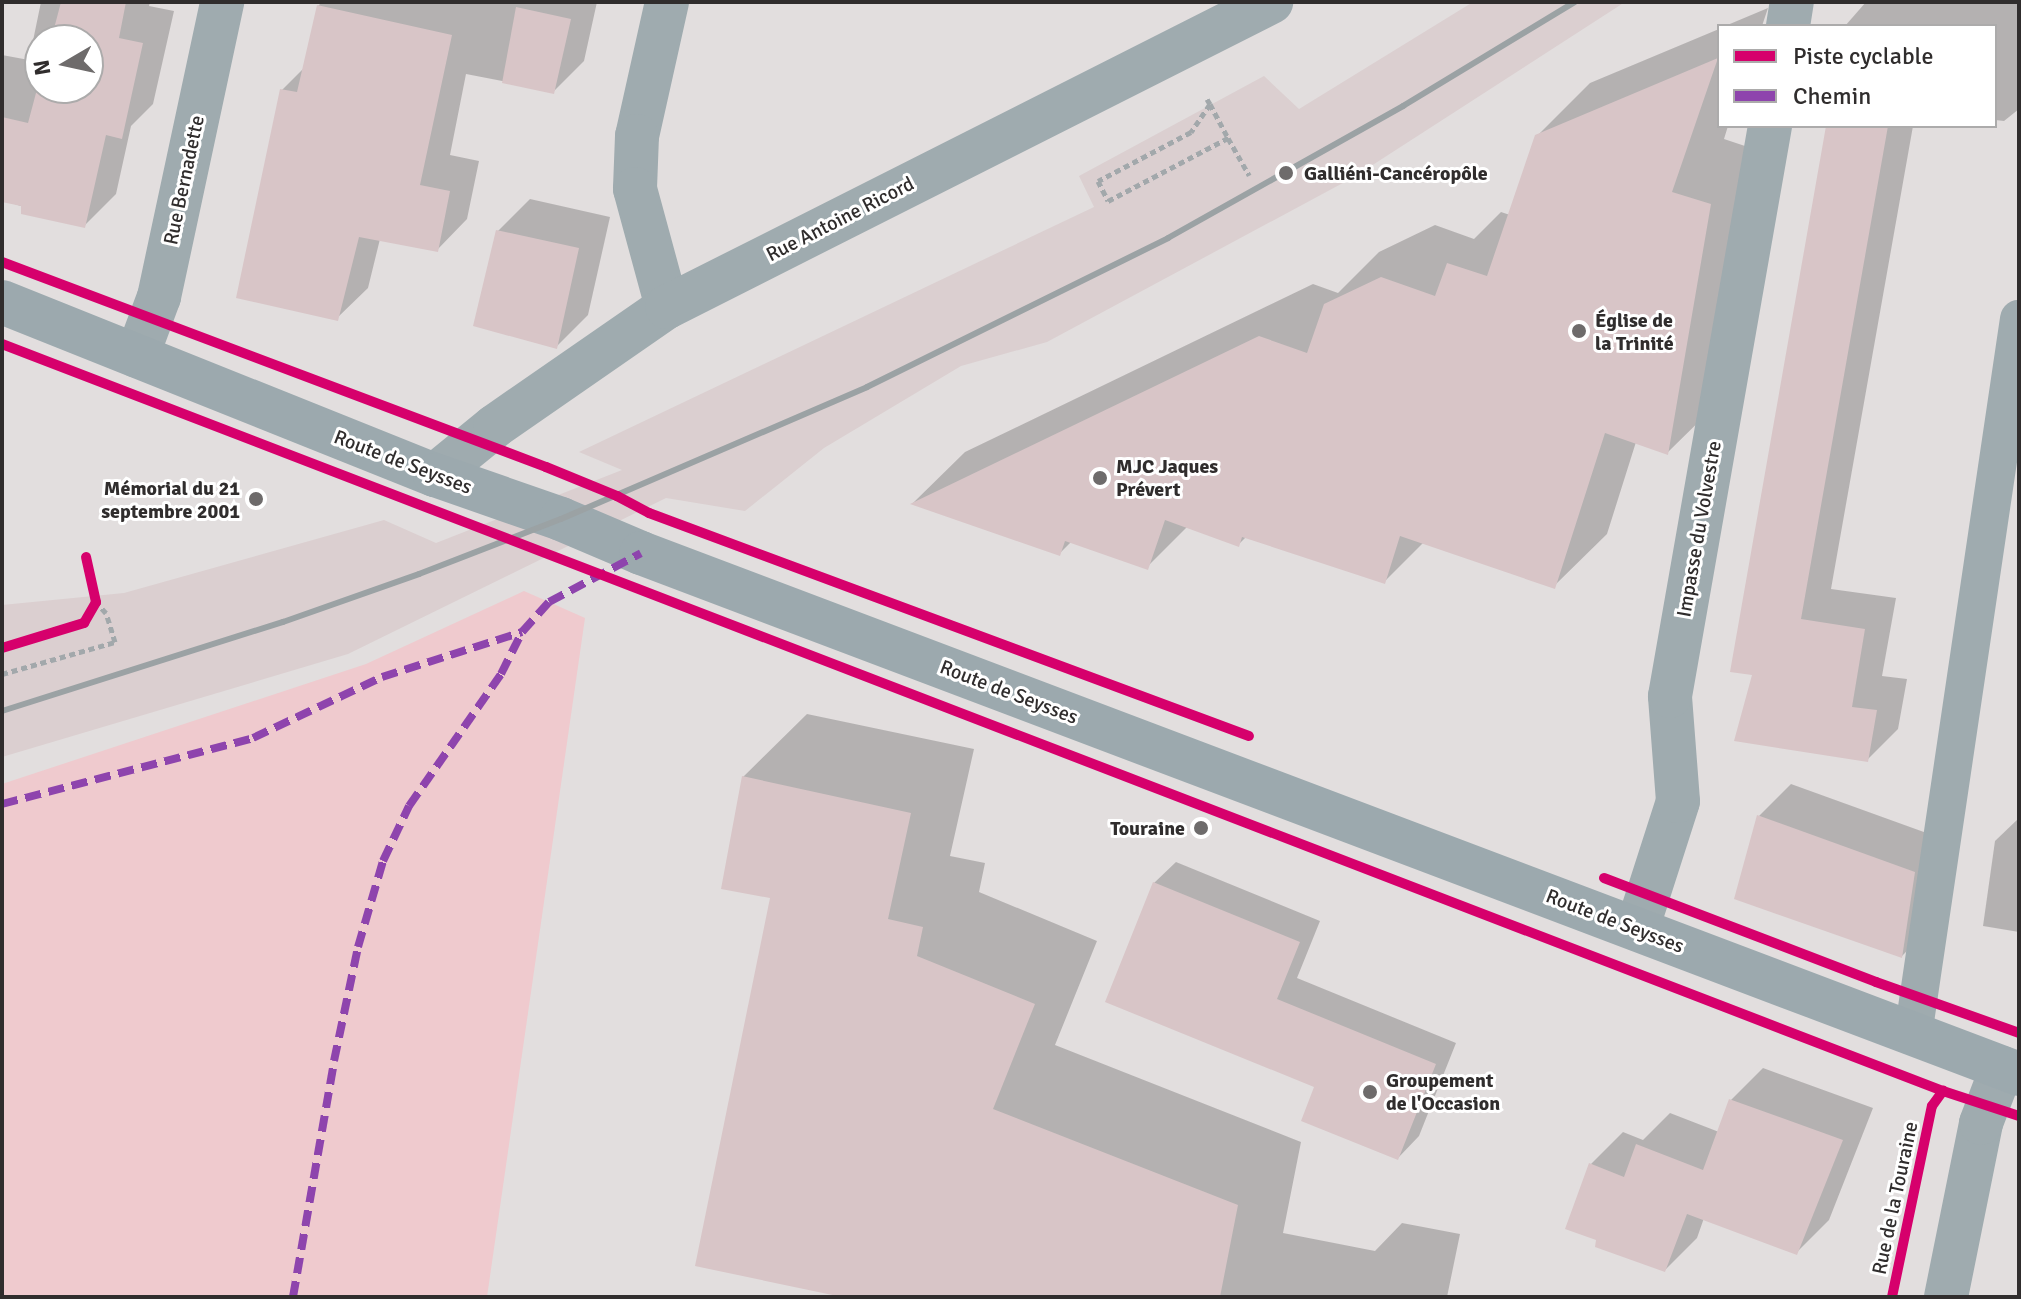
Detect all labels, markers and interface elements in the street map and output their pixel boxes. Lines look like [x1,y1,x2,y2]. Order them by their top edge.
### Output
north arrow [24,24,104,104]
legend [1717,24,1997,128]
text: Piste cyclable [1793,41,1933,71]
text: N [27,58,56,77]
text: Chemin [1793,81,1871,111]
street label: Rue Bernadette [159,113,209,247]
place label: Galliéni-Cancéropôle [1304,161,1488,185]
marker: Galliéni-Cancéropôle [1275,162,1297,184]
street label: Rue Antoine Ricord [762,171,918,267]
place label: Église de la Trinité [1595,308,1674,355]
marker: Église de la Trinité [1570,322,1588,340]
street label: Route de Seysses [331,425,475,499]
street label: Impasse du Volvestre [1672,439,1726,619]
place label: MJC Jaques Prévert [1116,454,1218,501]
marker: MJC Jaques Prévert [1091,469,1109,487]
place label: Mémorial du 21 septembre 2001 [101,476,240,523]
marker: Mémorial du 21 septembre 2001 [247,490,265,508]
street label: Route de Seysses [937,655,1081,729]
place label: Touraine [1110,816,1185,840]
marker: Touraine [1192,819,1210,837]
street label: Route de Seysses [1543,884,1687,958]
place label: Groupement de l'Occasion [1386,1068,1500,1115]
marker: Groupement de l'Occasion [1361,1083,1379,1101]
street label: Rue de la Touraine [1867,1119,1923,1277]

